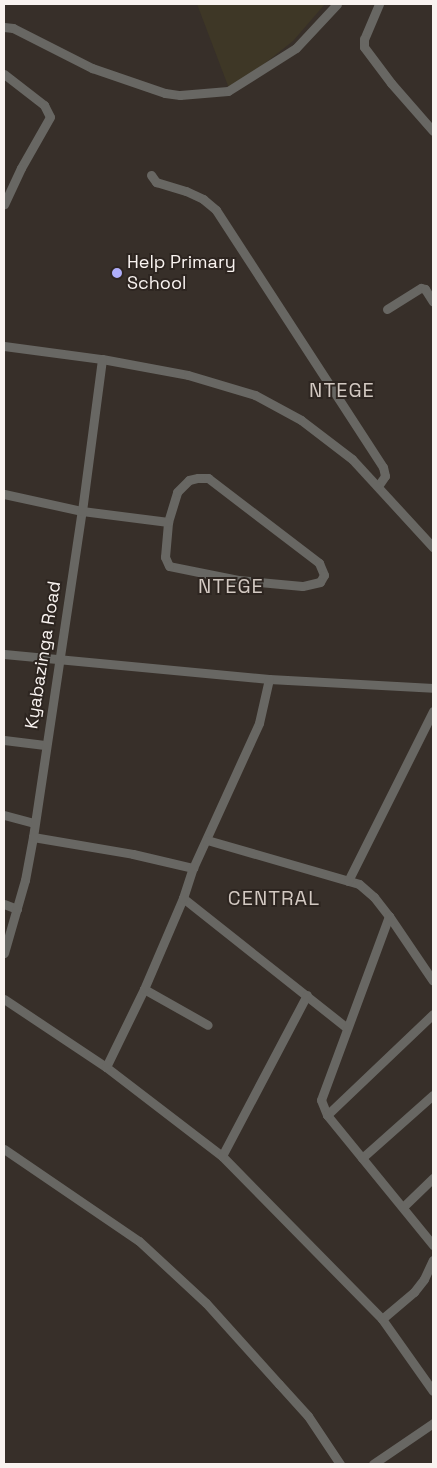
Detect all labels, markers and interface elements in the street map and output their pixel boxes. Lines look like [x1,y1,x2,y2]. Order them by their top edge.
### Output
place label: Help Primary School [127,252,236,294]
marker: Help Primary School [111,267,123,279]
district label: NTEGE [308,378,376,402]
district label: NTEGE [197,574,265,598]
street label: Kyabazinga Road [21,579,65,731]
district label: CENTRAL [227,886,321,910]

